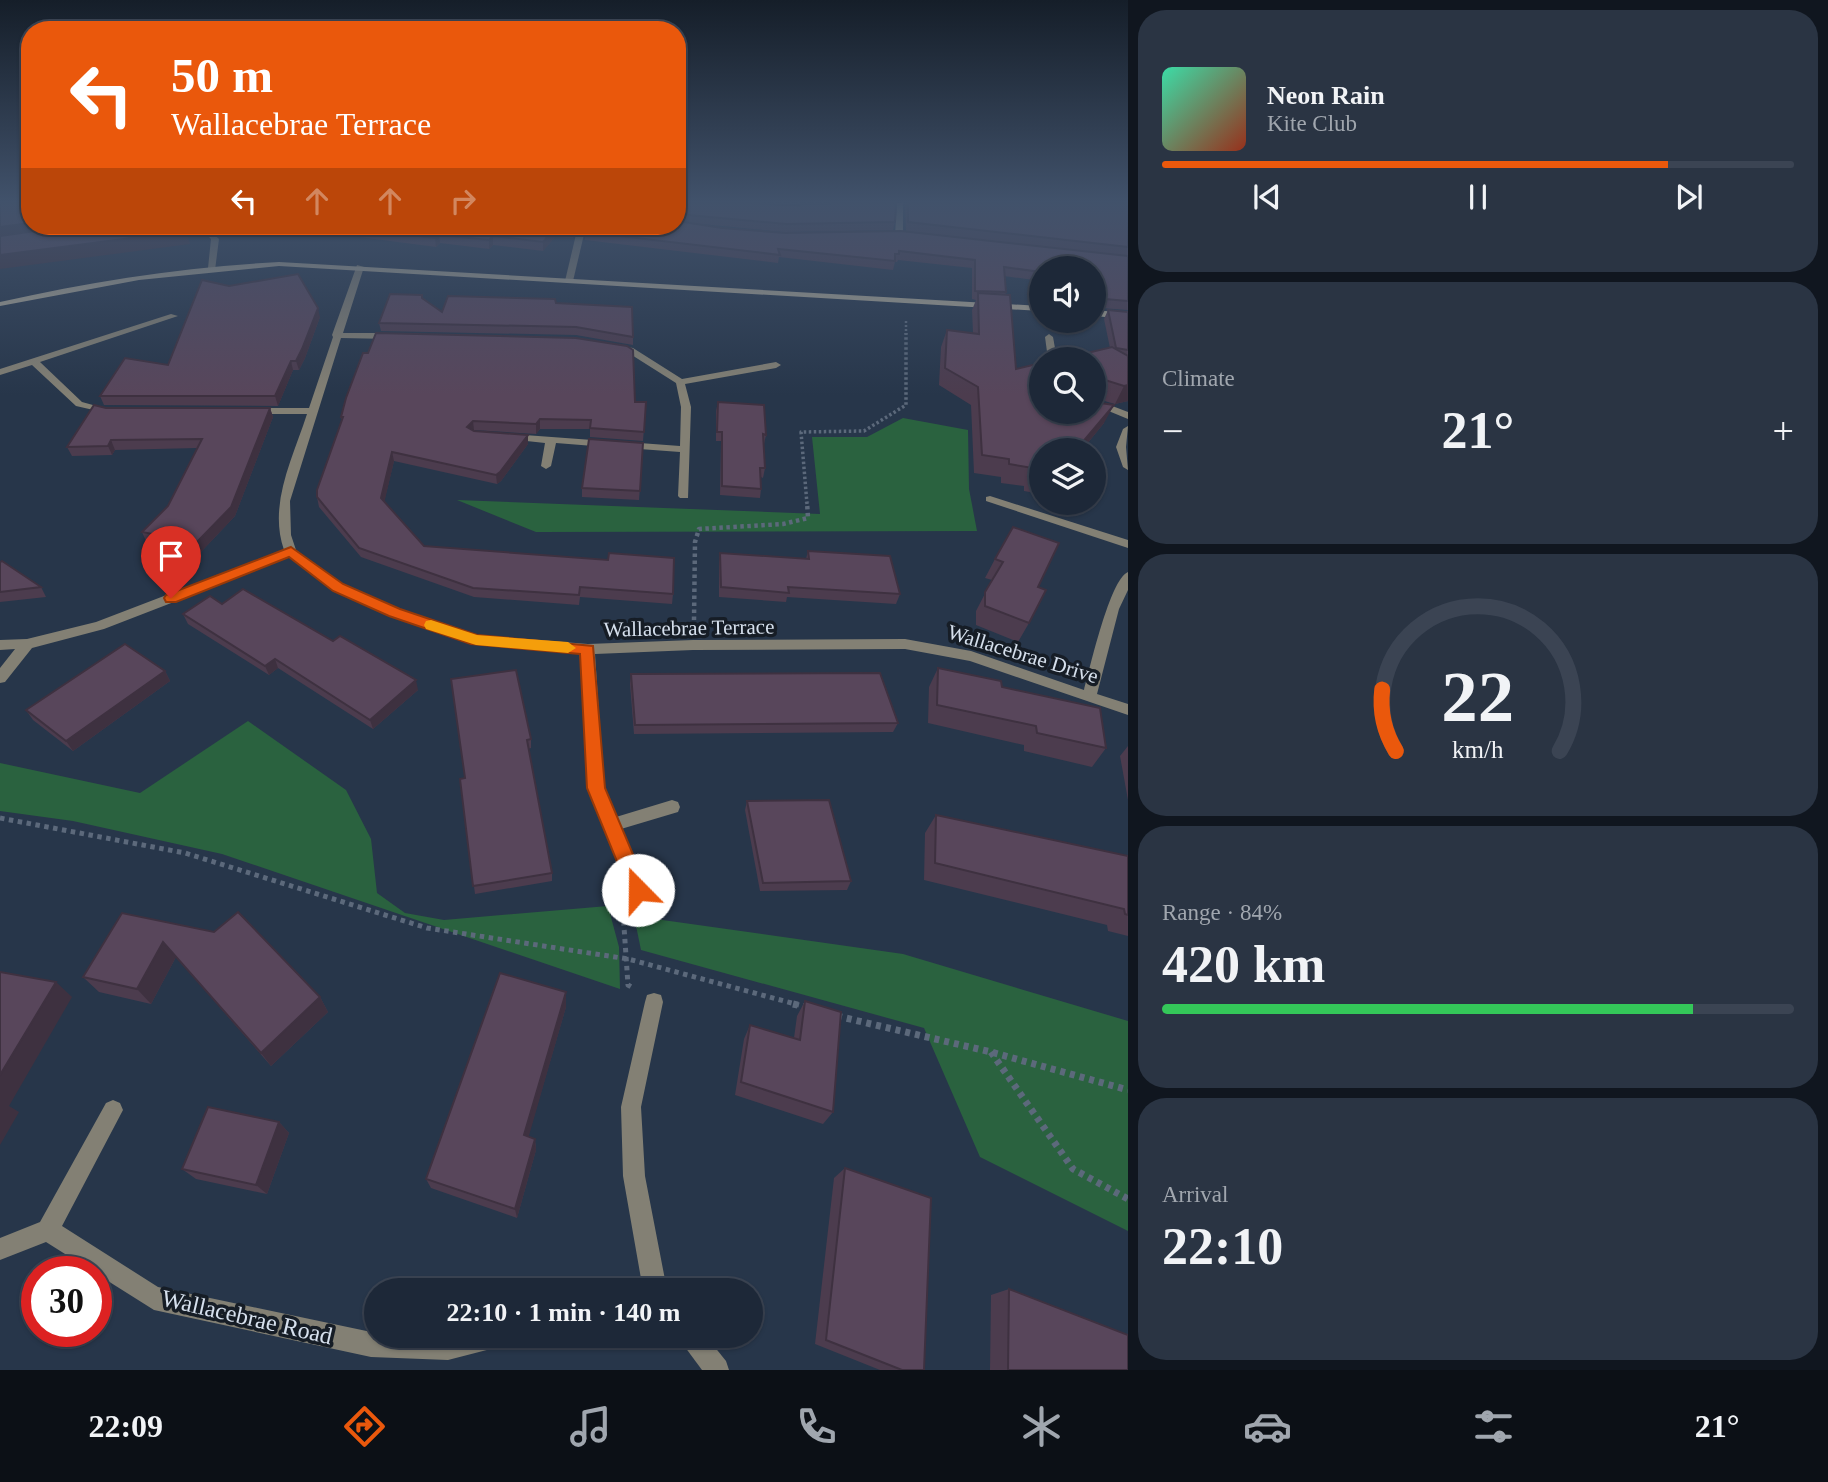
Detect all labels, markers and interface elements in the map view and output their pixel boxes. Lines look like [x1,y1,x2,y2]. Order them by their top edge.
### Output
text: 50 m [171,48,273,103]
icon: left [56,49,147,140]
text: Neon Rain [1267,81,1385,110]
text: Wallacebrae Terrace [171,106,431,142]
text: Kite Club [1267,111,1357,136]
icon: previous [1248,178,1286,216]
icon: pause [1459,178,1497,216]
icon: next [1670,178,1708,216]
icon: left [225,182,263,220]
icon: ahead [298,182,336,220]
icon: ahead [371,182,409,220]
icon: right [444,182,482,220]
map controls [1029,256,1106,515]
button: sound [1029,256,1106,333]
button: search [1029,347,1106,424]
text: Climate [1162,366,1235,391]
text: 21° [1442,402,1514,459]
text: − [1162,410,1183,452]
text: + [1773,410,1794,452]
button: layers [1029,438,1106,515]
pin [141,526,201,598]
icon: arrive [152,537,190,575]
street label: Wallacebrae Terrace [603,615,775,641]
street label: Wallacebrae Drive [945,620,1101,688]
text: 22 [1442,656,1514,737]
text: km/h [1452,736,1504,763]
position arrow [601,853,675,927]
text: Range · 84% [1162,900,1282,925]
text: 420 km [1162,936,1325,993]
text: Arrival [1162,1182,1228,1207]
text: 22:10 [1162,1218,1283,1275]
speed limit sign: 30 [21,1256,112,1347]
street label: Wallacebrae Road [159,1285,335,1349]
text: 22:10 · 1 min · 140 m [447,1298,681,1327]
icon: directions [340,1402,389,1451]
icon: music [566,1402,615,1451]
icon: phone [792,1402,841,1451]
icon: climate [1017,1402,1066,1451]
icon: car [1243,1402,1292,1451]
icon: filters [1469,1402,1518,1451]
text: 22:09 [88,1408,163,1444]
text: 21° [1695,1408,1740,1444]

